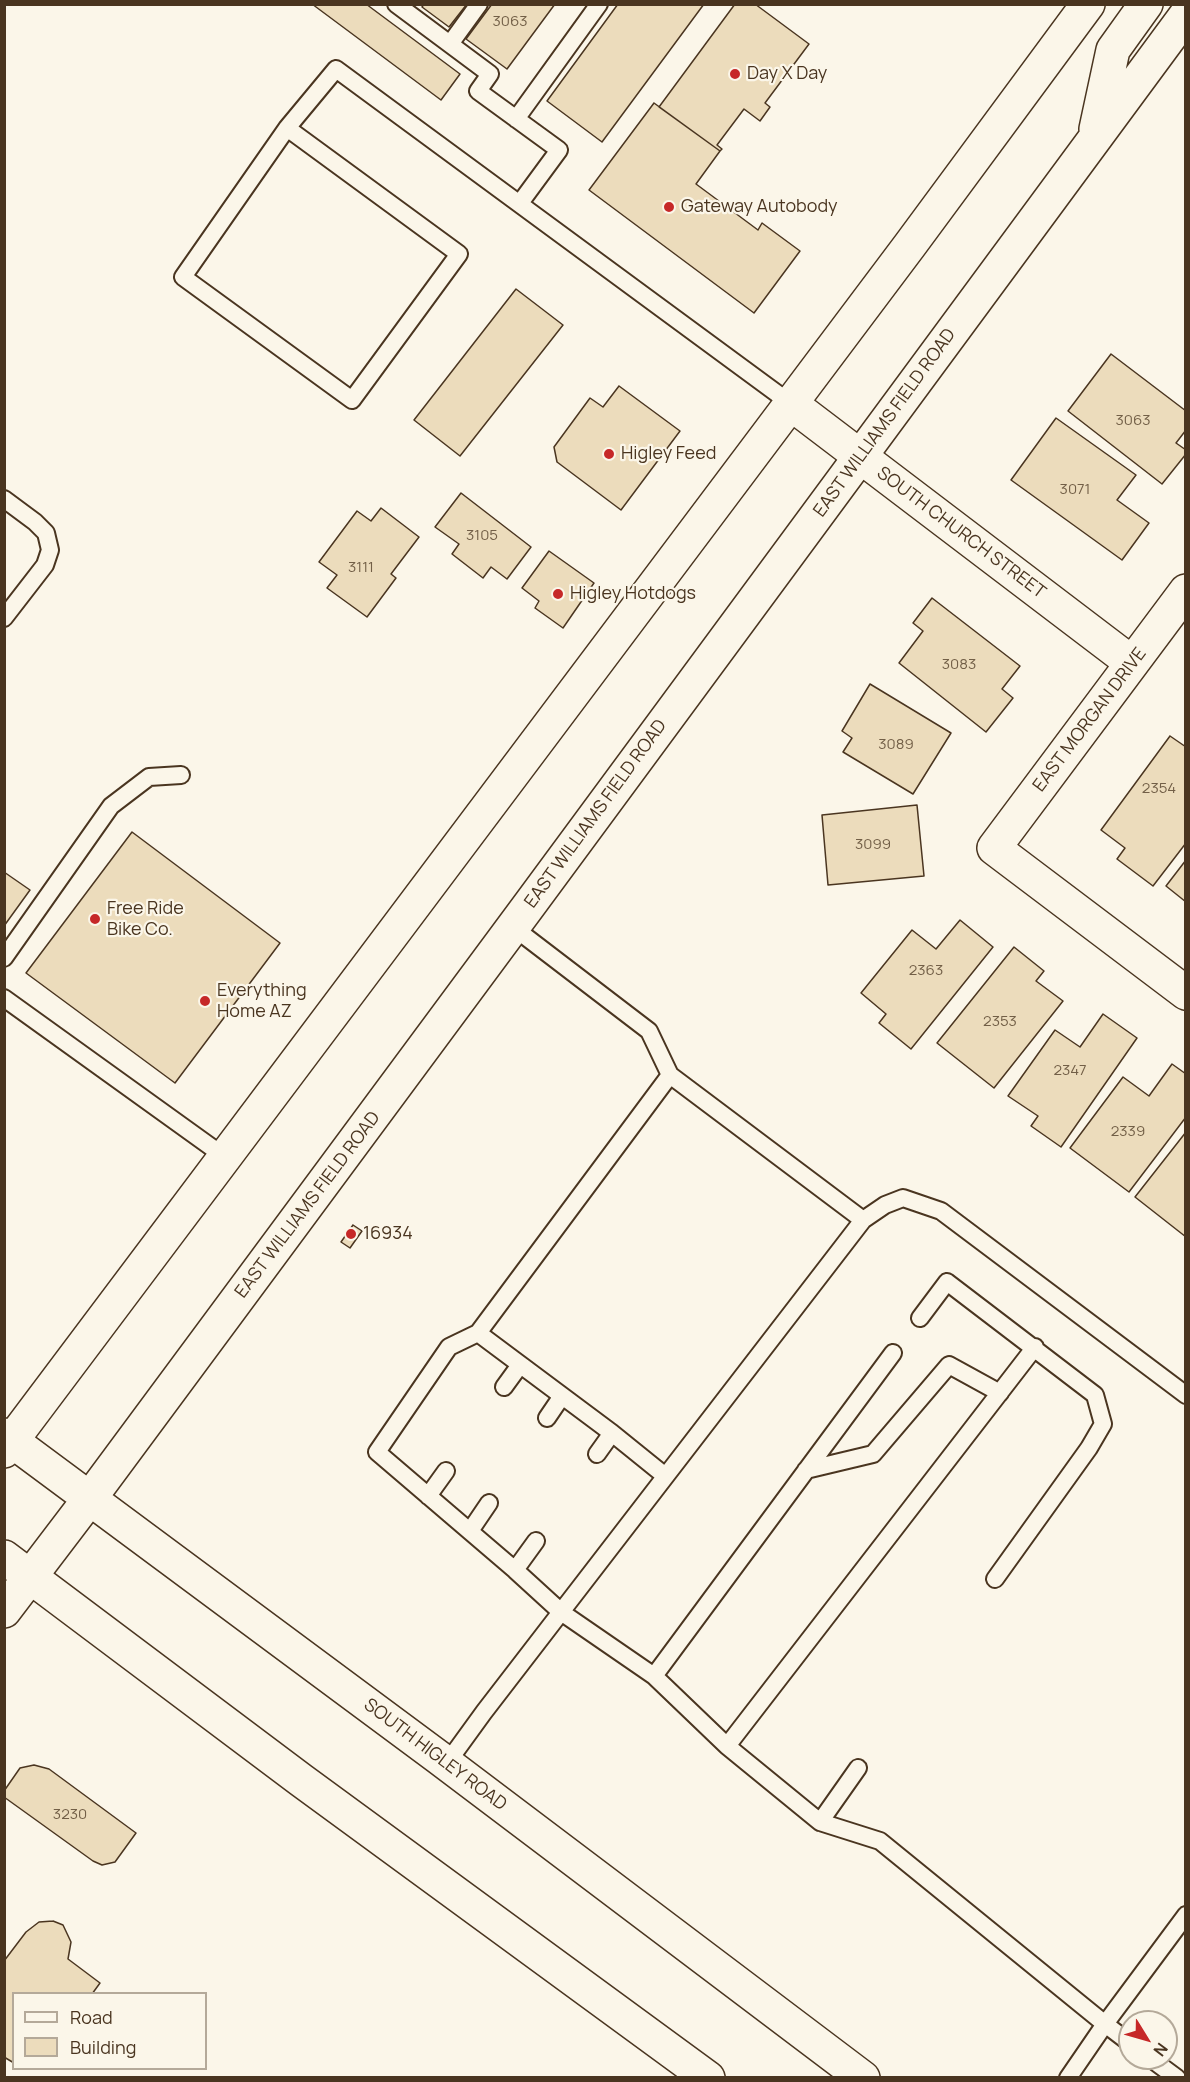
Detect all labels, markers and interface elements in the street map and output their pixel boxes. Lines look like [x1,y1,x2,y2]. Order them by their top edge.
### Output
house number: 3063 [492,13,528,31]
place label: Day X Day [747,63,827,85]
marker: Day X Day [728,67,742,81]
place label: Gateway Autobody [681,196,838,218]
marker: Gateway Autobody [662,200,676,214]
street label: EAST WILLIAMS FIELD ROAD [809,325,961,521]
house number: 3063 [1115,412,1151,430]
place label: Higley Feed [621,443,716,465]
marker: Higley Feed [602,447,616,461]
street label: SOUTH CHURCH STREET [872,462,1050,604]
house number: 3071 [1060,481,1090,499]
house number: 3105 [466,527,498,545]
house number: 3111 [348,559,374,577]
place label: Higley Hotdogs [570,583,696,605]
marker: Higley Hotdogs [551,587,565,601]
street label: EAST MORGAN DRIVE [1029,644,1151,796]
house number: 3083 [942,656,976,674]
street label: EAST WILLIAMS FIELD ROAD [520,716,672,912]
house number: 3089 [878,736,914,754]
house number: 2354 [1142,780,1176,798]
house number: 3099 [855,836,891,854]
place label: Free Ride Bike Co. [107,898,184,940]
marker: Free Ride Bike Co. [88,912,102,926]
house number: 2363 [909,962,943,980]
place label: Everything Home AZ [217,980,307,1022]
marker: Everything Home AZ [198,994,212,1008]
house number: 2353 [983,1013,1017,1031]
house number: 2347 [1053,1062,1087,1080]
street label: EAST WILLIAMS FIELD ROAD [231,1108,385,1302]
house number: 2339 [1111,1123,1145,1141]
place label: 16934 [363,1223,413,1245]
marker: 16934 [344,1227,358,1241]
street label: SOUTH HIGLEY ROAD [359,1694,511,1816]
house number: 3230 [53,1806,87,1824]
legend [12,1992,207,2070]
text: Road [70,2005,113,2029]
north arrow [1118,2010,1178,2070]
text: Building [70,2035,136,2059]
text: N [1149,2038,1173,2061]

